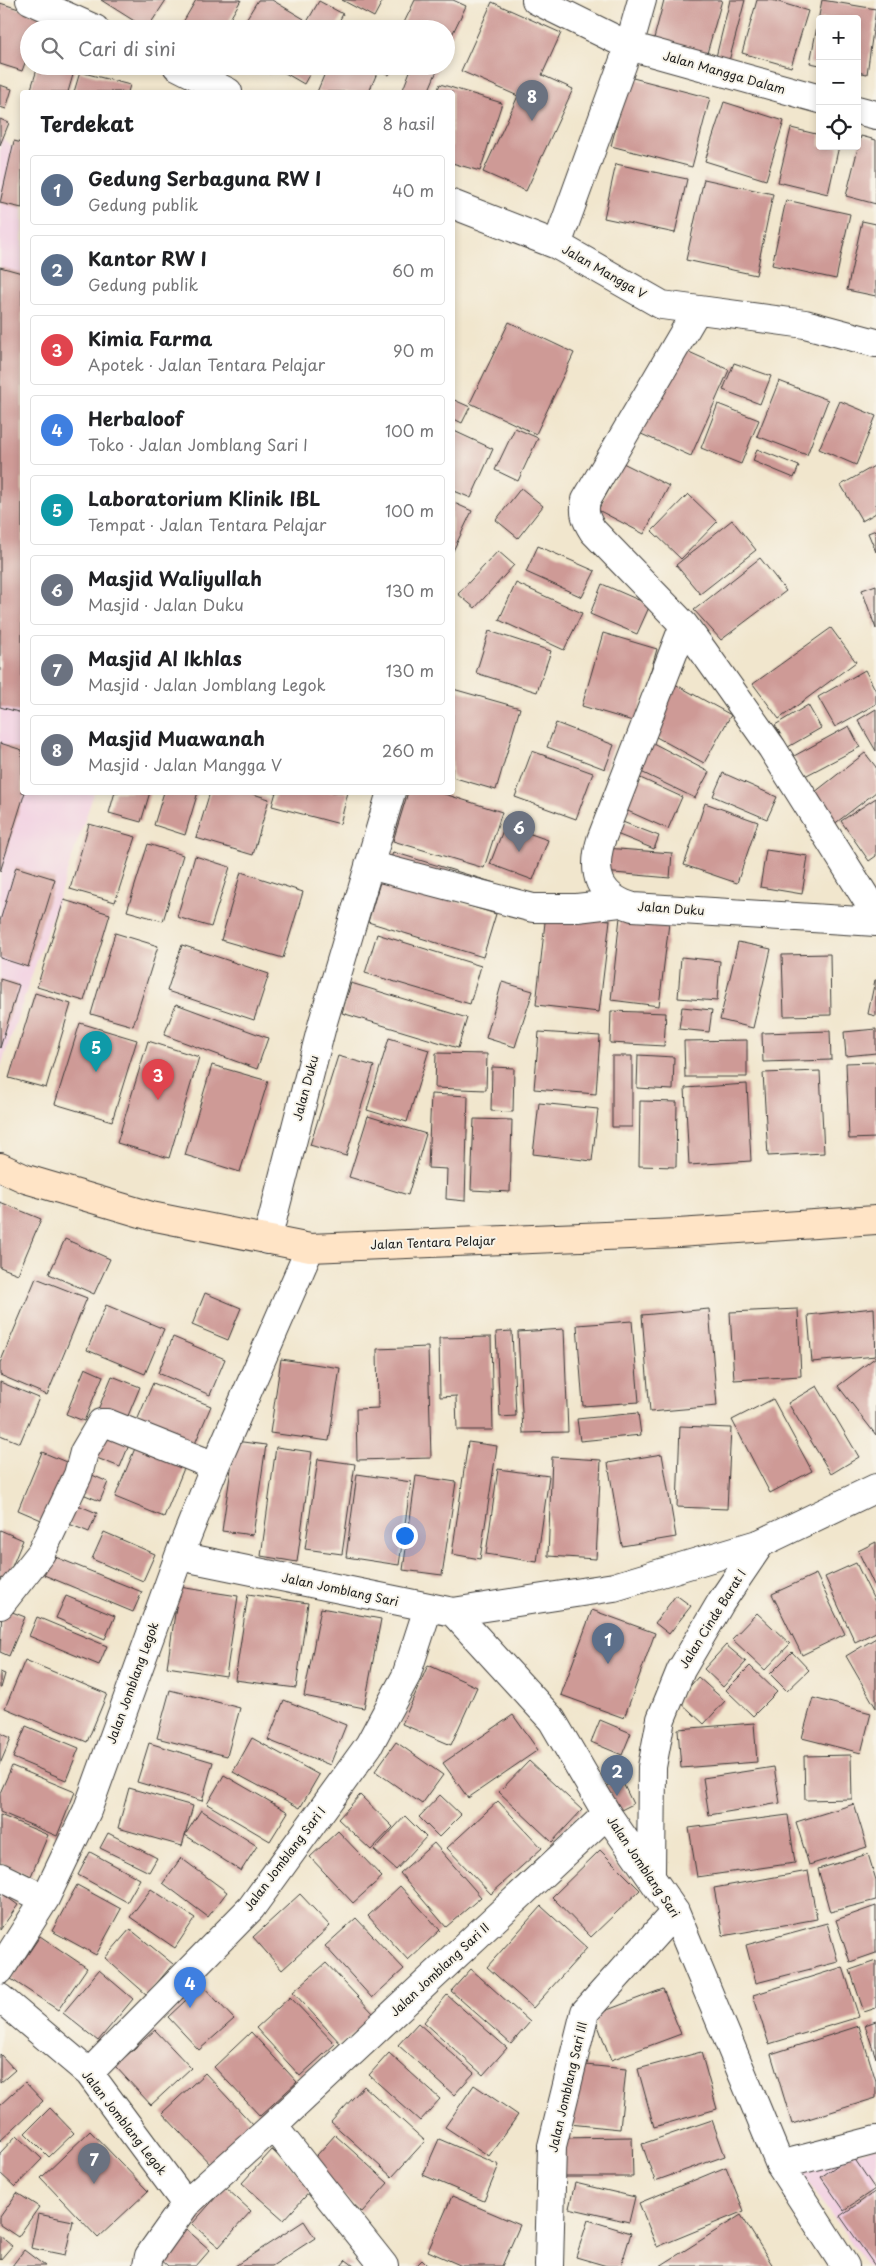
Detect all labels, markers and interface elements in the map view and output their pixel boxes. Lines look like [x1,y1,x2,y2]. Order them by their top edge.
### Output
map controls [816,15,861,150]
button: + [816,15,861,60]
search box [20,20,455,75]
icon: search [38,34,66,62]
text: Cari di sini [78,34,176,62]
street label: Jalan Mangga Dalam [661,46,788,98]
button: − [816,60,861,105]
pin: 8 [516,80,548,121]
button: locate [816,105,861,150]
text: Terdekat [40,107,134,139]
text: 8 hasil [383,111,435,135]
text: Gedung Serbaguna RW I [88,164,321,192]
text: 1 [53,178,61,202]
text: 40 m [392,178,434,202]
text: Gedung publik [88,192,198,216]
street label: Jalan Mangga V [559,240,650,303]
text: Kantor RW I [88,244,207,272]
text: 2 [51,258,63,282]
text: 60 m [392,258,434,282]
text: Gedung publik [88,272,198,296]
text: Kimia Farma [88,324,212,352]
text: 3 [52,338,62,362]
text: 90 m [393,338,434,362]
text: Apotek · Jalan Tentara Pelajar [88,352,325,376]
text: Herbaloof [88,404,183,432]
text: 4 [52,418,62,442]
text: 100 m [385,418,434,442]
text: Toko · Jalan Jomblang Sari I [88,432,308,456]
text: Laboratorium Klinik IBL [88,484,320,512]
text: 5 [52,498,62,522]
text: 100 m [385,498,434,522]
text: Tempat · Jalan Tentara Pelajar [88,512,326,536]
text: Masjid Waliyullah [88,564,262,592]
text: 6 [51,578,63,602]
text: 130 m [386,578,434,602]
text: Masjid · Jalan Duku [88,592,244,616]
text: Masjid Al Ikhlas [88,644,242,672]
text: 7 [52,658,62,682]
text: 130 m [386,658,434,682]
text: Masjid · Jalan Jomblang Legok [88,672,326,696]
text: Masjid Muawanah [88,724,265,752]
text: 8 [52,738,62,762]
text: 260 m [382,738,434,762]
text: Masjid · Jalan Mangga V [88,752,282,776]
pin: 6 [503,811,535,852]
street label: Jalan Duku [637,897,705,919]
pin: 5 [80,1031,112,1072]
street label: Jalan Duku [288,1053,322,1122]
pin: 3 [142,1059,174,1100]
street label: Jalan Tentara Pelajar [370,1231,496,1253]
your location [392,1523,418,1549]
street label: Jalan Cinde Barat I [674,1565,750,1672]
street label: Jalan Jomblang Sari [280,1568,400,1610]
street label: Jalan Jomblang Legok [102,1619,163,1746]
pin: 1 [592,1623,624,1664]
pin: 2 [601,1755,633,1796]
street label: Jalan Jomblang Sari I [239,1803,329,1914]
street label: Jalan Jomblang Sari [603,1812,685,1921]
street label: Jalan Jomblang Sari II [386,1918,493,2020]
pin: 4 [174,1967,206,2008]
street label: Jalan Jomblang Sari III [543,2020,591,2154]
street label: Jalan Jomblang Legok [78,2066,172,2179]
pin: 7 [78,2143,110,2184]

